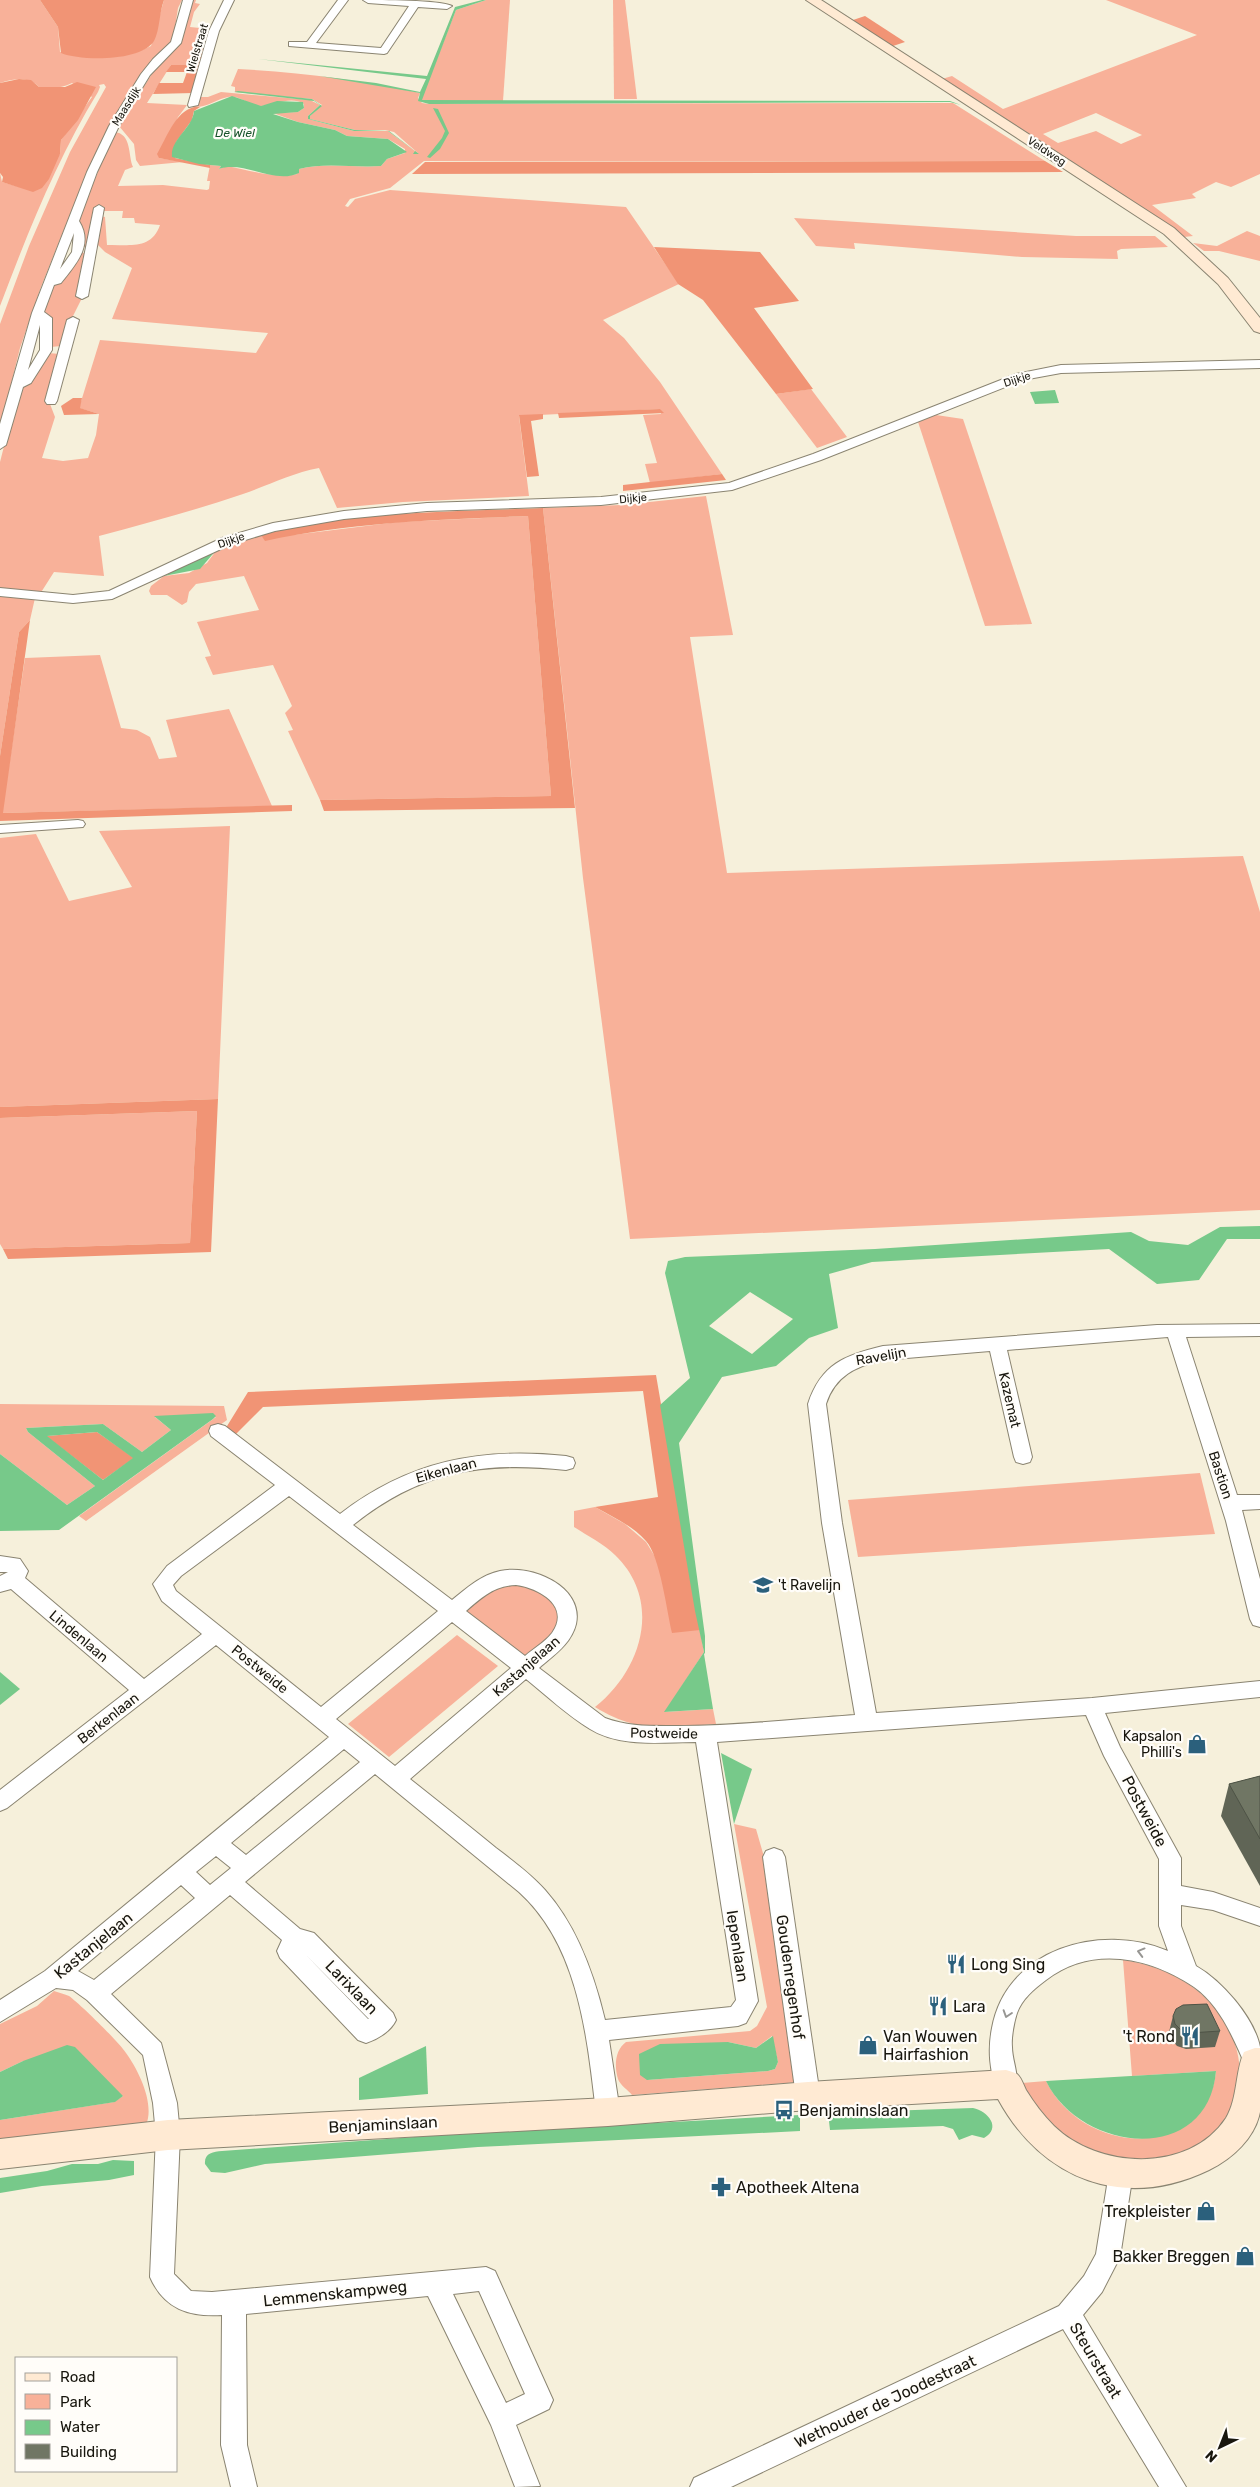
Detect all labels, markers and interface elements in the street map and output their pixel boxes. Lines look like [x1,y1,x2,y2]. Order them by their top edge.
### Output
street label: Wielstraat [184,21,211,74]
street label: Maasdijk [109,84,144,128]
water label: De Wiel [215,126,256,140]
street label: Veldweg [1025,134,1068,169]
street label: Dijkje [1002,369,1032,390]
street label: Dijkje [619,491,647,506]
street label: Dijkje [216,530,246,551]
street label: Ravelijn [855,1344,908,1369]
street label: Kazemat [995,1371,1024,1430]
street label: Bastion [1205,1449,1236,1501]
street label: Eikenlaan [414,1454,478,1487]
school or university icon: 't Ravelijn [752,1574,774,1596]
place label: 't Ravelijn [778,1577,841,1594]
street label: Lindenlaan [46,1607,112,1666]
street label: Kastanjelaan [489,1633,563,1700]
street label: Postweide [228,1641,292,1697]
street label: Berkenlaan [74,1689,142,1748]
street label: Postweide [630,1724,698,1743]
place label: Kapsalon Philli's [1123,1728,1182,1761]
shop icon: Kapsalon Philli's [1186,1733,1208,1755]
street label: Postweide [1118,1772,1171,1850]
street label: Kastanjelaan [50,1908,136,1983]
street label: Iepenlaan [722,1909,753,1984]
street label: Goudenregenhof [772,1913,809,2042]
one-way arrow [1138,1948,1146,1958]
restaurant icon: Long Sing [945,1953,967,1975]
place label: Long Sing [971,1955,1045,1974]
street label: Larixlaan [321,1956,382,2018]
restaurant icon: Lara [927,1995,949,2017]
place label: Lara [953,1997,986,2016]
one-way arrow [1003,2009,1013,2018]
restaurant icon: 't Rond [1179,2025,1201,2047]
place label: Van Wouwen Hairfashion [883,2027,977,2064]
place label: 't Rond [1123,2027,1175,2046]
shop icon: Van Wouwen Hairfashion [857,2034,879,2056]
bus stop icon: Benjaminslaan [773,2099,795,2121]
place label: Benjaminslaan [799,2101,908,2120]
street label: Benjaminslaan [328,2112,438,2137]
pharmacy icon: Apotheek Altena [710,2176,732,2198]
place label: Apotheek Altena [736,2178,859,2197]
shop icon: Trekpleister [1195,2200,1217,2222]
place label: Trekpleister [1104,2202,1191,2221]
shop icon: Bakker Breggen [1234,2245,1256,2267]
place label: Bakker Breggen [1112,2247,1230,2266]
street label: Lemmenskampweg [262,2276,408,2311]
street label: Steurstraat [1066,2319,1126,2402]
street label: Wethouder de Joodestraat [792,2351,979,2452]
legend [15,2357,178,2472]
text: Road [60,2368,96,2386]
text: Park [60,2393,91,2411]
text: Water [60,2418,100,2436]
north arrow [1195,2422,1245,2472]
text: Building [60,2443,117,2461]
text: N [1202,2446,1221,2466]

